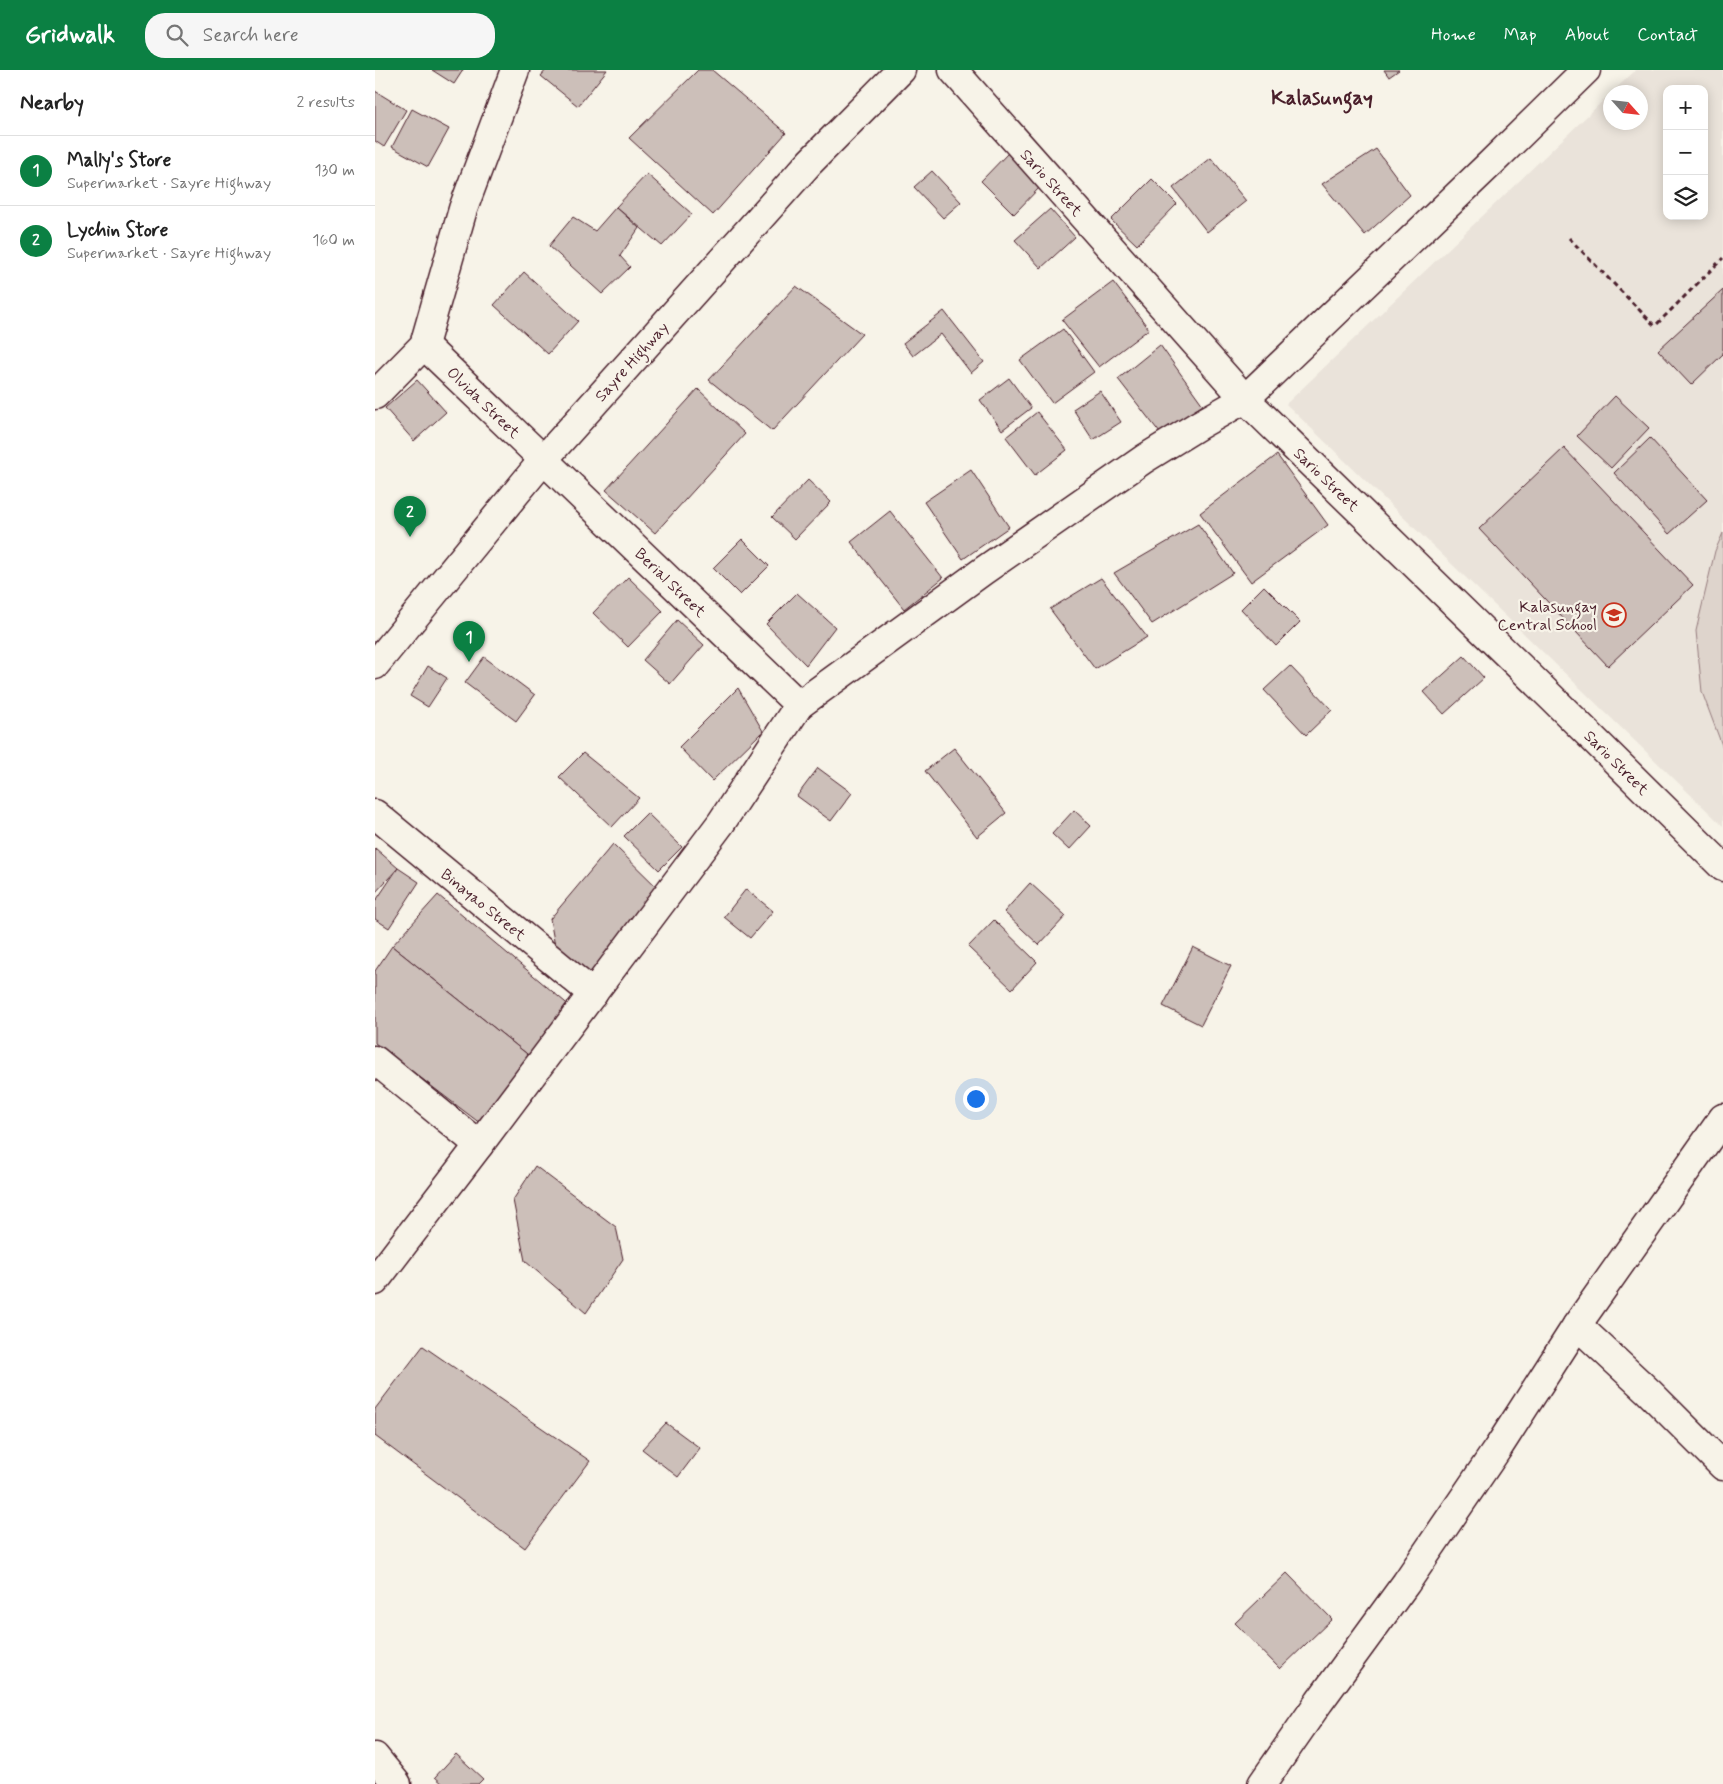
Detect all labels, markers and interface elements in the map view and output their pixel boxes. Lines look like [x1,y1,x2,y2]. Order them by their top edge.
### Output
search box [145,13,495,58]
text: Gridwalk [25,20,115,51]
icon: search [163,21,191,49]
text: Search here [203,23,298,48]
text: Home [1431,23,1476,47]
text: Map [1504,23,1537,47]
text: About [1565,23,1609,47]
text: Contact [1637,23,1698,47]
district label: Kalasungay [1271,84,1373,114]
north arrow [1603,85,1648,130]
map controls [1663,85,1708,220]
button: + [1663,85,1708,130]
text: Nearby [20,89,84,117]
text: 2 results [297,92,355,113]
button: − [1663,130,1708,175]
street label: Sario Street [1015,145,1087,222]
text: Mally's Store [67,148,171,173]
text: 1 [32,160,40,181]
text: 130 m [314,160,355,181]
text: Supermarket · Sayre Highway [67,173,271,194]
button: layers [1663,175,1708,220]
text: Lychin Store [67,218,168,243]
text: 2 [32,230,40,251]
text: 160 m [312,230,355,251]
text: Supermarket · Sayre Highway [67,243,271,264]
street label: Sayre Highway [591,318,674,407]
street label: Olvida Street [442,363,525,444]
street label: Sario Street [1289,443,1364,517]
pin: 2 [394,496,426,537]
street label: Berial Street [630,544,711,623]
place label: Kalasungay Central School [1497,597,1597,636]
school or university icon: Kalasungay Central School [1601,602,1627,628]
pin: 1 [453,621,485,662]
street label: Sario Street [1579,726,1653,801]
street label: Binayao Street [436,864,531,946]
your location [963,1086,989,1112]

